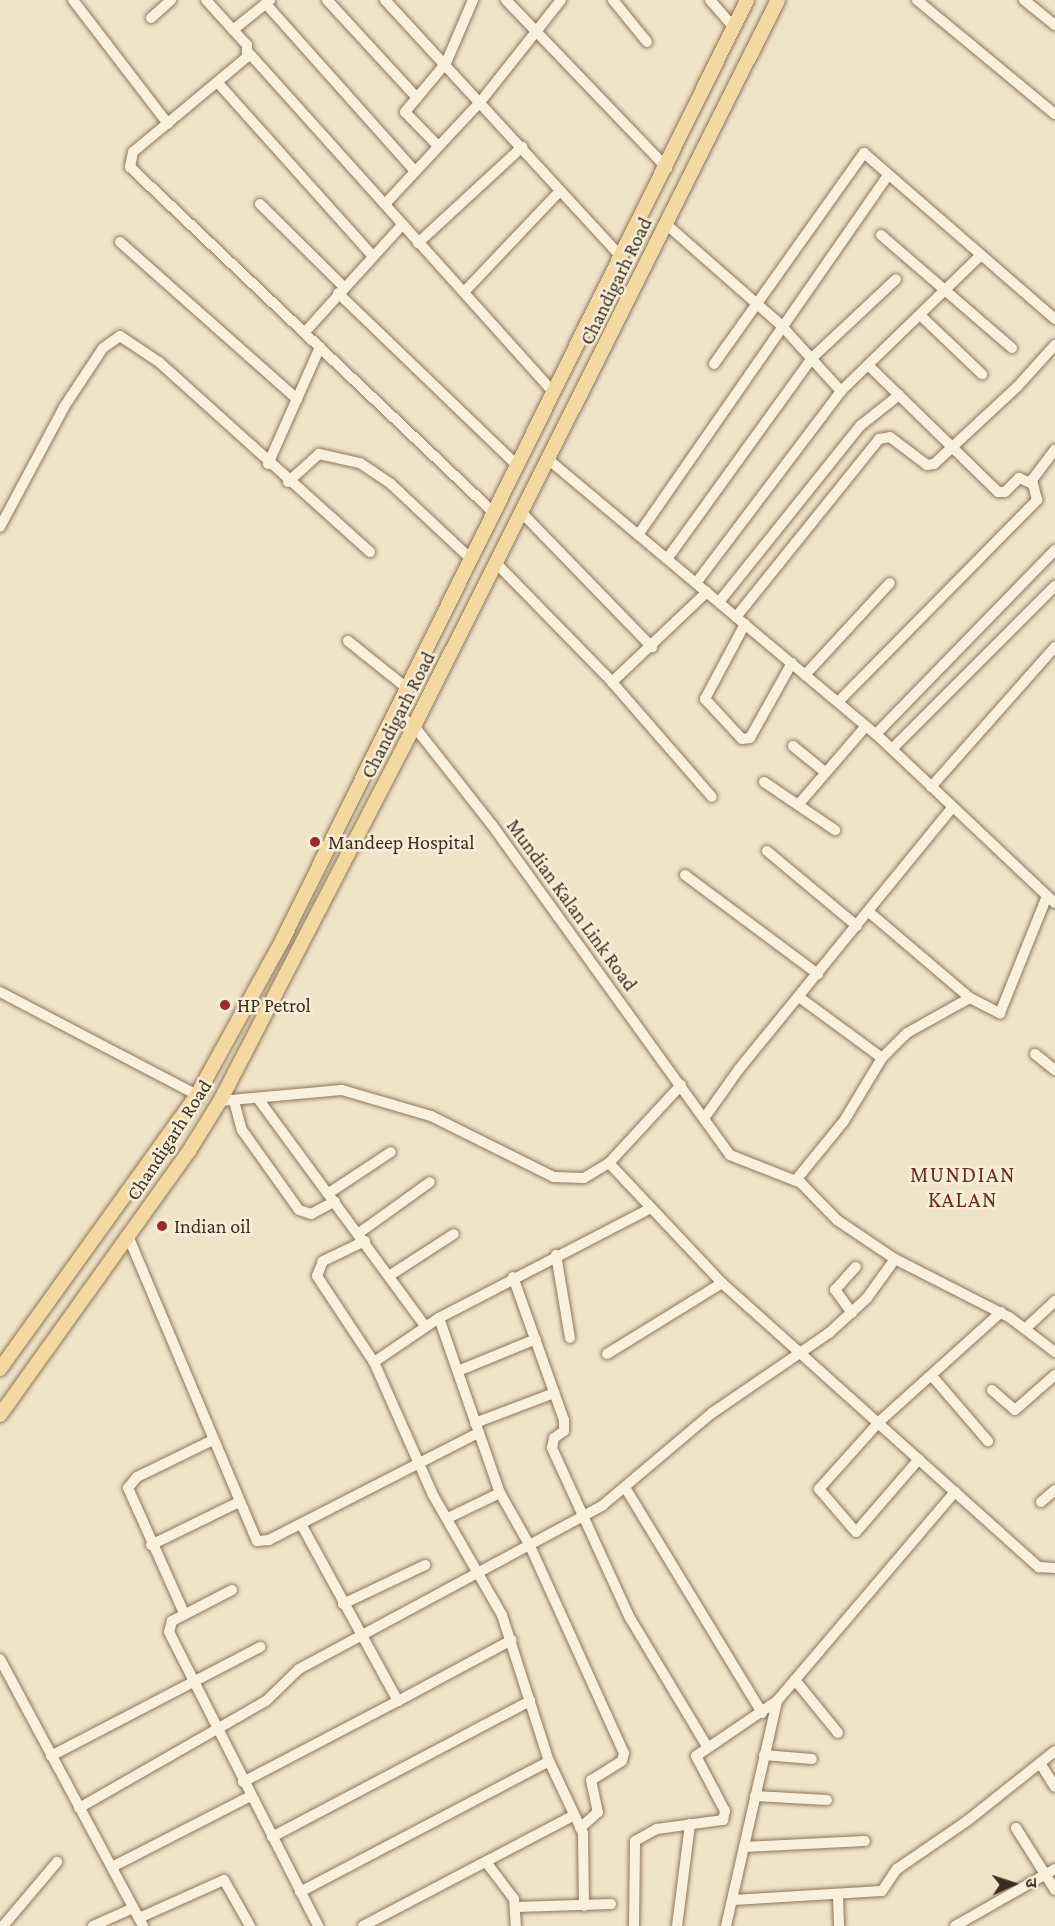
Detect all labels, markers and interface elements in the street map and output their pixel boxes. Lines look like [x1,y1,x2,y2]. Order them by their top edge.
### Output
street label: Chandigarh Road [575,213,657,349]
street label: Chandigarh Road [356,648,440,782]
street label: Mundian Kalan Link Road [502,814,642,996]
place label: Mandeep Hospital [328,830,475,854]
marker: Mandeep Hospital [306,833,324,851]
place label: HP Petrol [237,993,311,1017]
marker: HP Petrol [218,998,232,1012]
street label: Chandigarh Road [121,1075,217,1205]
district label: MUNDIAN KALAN [910,1161,1016,1212]
place label: Indian oil [174,1214,251,1238]
marker: Indian oil [155,1219,169,1233]
north arrow [983,1854,1043,1914]
text: उ [1023,1878,1040,1888]

